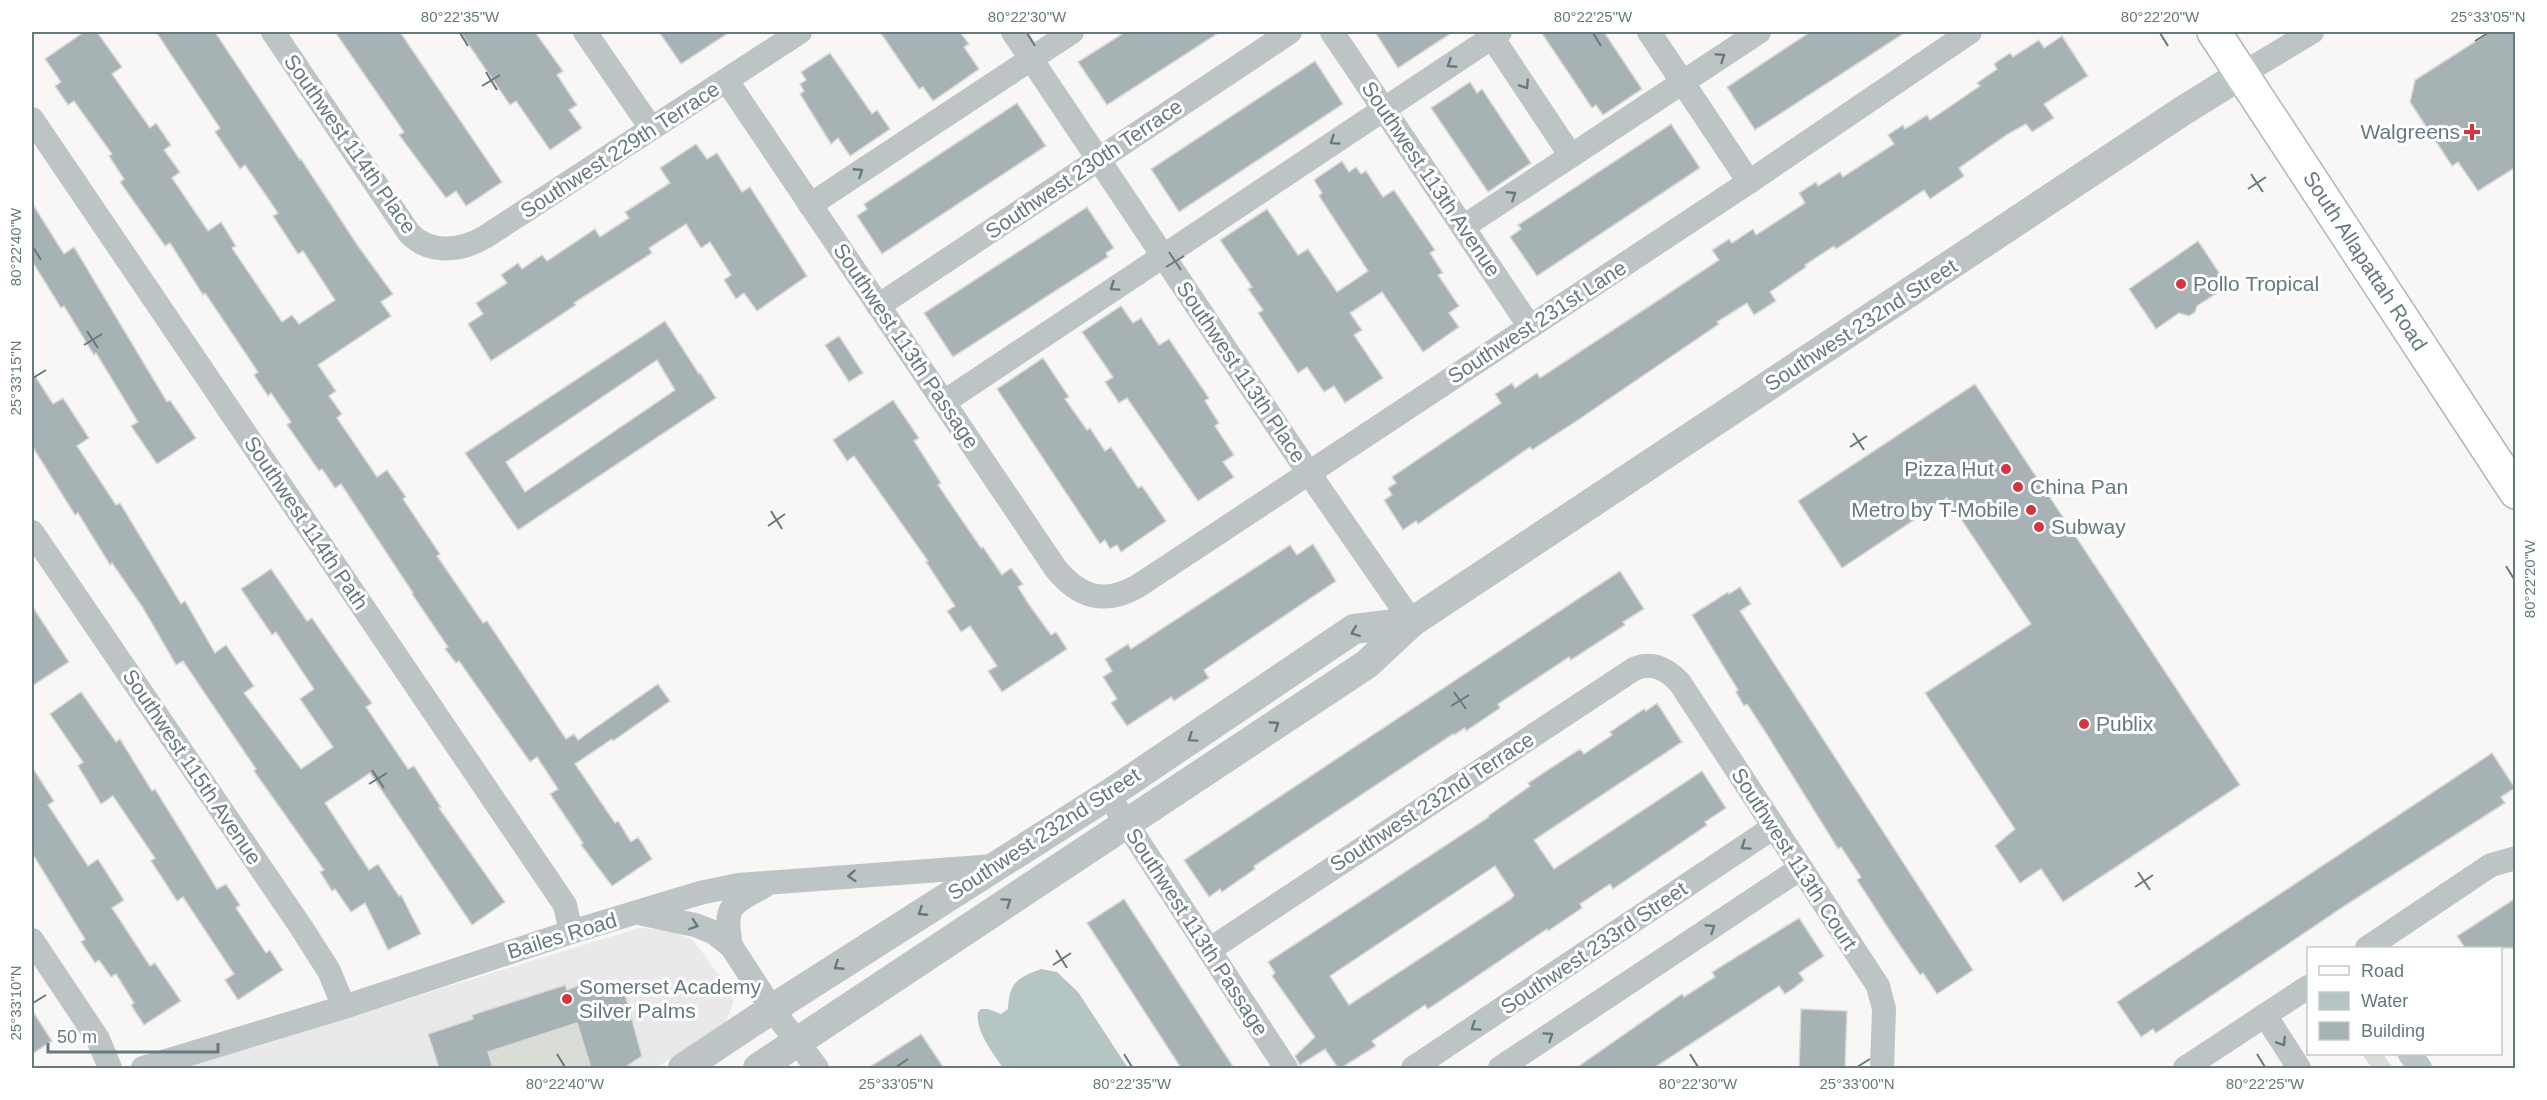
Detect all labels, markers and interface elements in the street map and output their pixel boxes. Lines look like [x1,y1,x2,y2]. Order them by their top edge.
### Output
text: 80°22'35"W [421,8,500,25]
text: 80°22'30"W [988,8,1067,25]
text: 80°22'25"W [1554,8,1633,25]
text: 80°22'20"W [2121,8,2200,25]
text: 25°33'05"N [2450,8,2526,25]
street label: Southwest 114th Place [280,50,421,238]
one-way arrow [1714,53,1725,64]
one-way arrow [1447,57,1458,68]
street label: Southwest 229th Terrace [516,77,723,222]
street label: Southwest 113th Avenue [1357,77,1505,281]
one-way arrow [1517,79,1528,90]
street label: Southwest 230th Terrace [981,94,1186,243]
place label: Walgreens [2360,120,2460,143]
marker: Walgreens [2465,125,2479,139]
one-way arrow [1330,134,1341,145]
street label: South Allapattah Road [2299,167,2432,355]
one-way arrow [852,168,863,179]
one-way arrow [1505,191,1516,202]
text: 80°22'40"W [7,207,24,286]
street label: Southwest 113th Passage [829,239,984,453]
street label: Southwest 232nd Street [1760,254,1961,395]
street label: Southwest 231st Lane [1443,255,1630,388]
place label: Pollo Tropical [2193,272,2319,295]
street label: Southwest 113th Place [1172,277,1311,467]
marker: Pollo Tropical [2174,277,2188,291]
one-way arrow [1110,280,1121,291]
text: 25°33'15"N [7,340,24,416]
street label: Southwest 114th Path [240,432,373,614]
place label: Pizza Hut [1904,457,1994,480]
marker: Pizza Hut [1999,462,2013,476]
place label: China Pan [2030,475,2128,498]
marker: China Pan [2011,480,2025,494]
place label: Metro by T-Mobile [1851,498,2019,521]
marker: Metro by T-Mobile [2024,503,2038,517]
place label: Subway [2051,515,2126,538]
marker: Subway [2032,520,2046,534]
text: 80°22'20"W [2521,539,2538,618]
one-way arrow [1350,624,1360,637]
street label: Southwest 115th Avenue [118,665,266,869]
place label: Publix [2096,712,2154,735]
marker: Publix [2077,717,2091,731]
one-way arrow [1268,721,1279,732]
street label: Southwest 232nd Terrace [1326,727,1538,876]
one-way arrow [1188,731,1199,742]
street label: Southwest 232nd Street [943,763,1144,904]
street label: Southwest 113th Court [1727,764,1862,954]
street label: Southwest 113th Passage [1122,824,1273,1040]
one-way arrow [1740,839,1751,850]
one-way arrow [847,870,856,883]
street label: Southwest 233rd Street [1496,877,1691,1018]
one-way arrow [1000,898,1011,909]
one-way arrow [918,905,928,917]
street label: Bailes Road [504,908,619,963]
one-way arrow [689,918,699,931]
one-way arrow [1704,924,1715,935]
legend [2307,947,2502,1055]
one-way arrow [834,959,844,971]
text: Road [2361,961,2404,981]
text: 25°33'10"N [7,965,24,1041]
place label: Somerset Academy Silver Palms [579,975,762,1022]
text: Water [2361,991,2408,1011]
marker: Somerset Academy Silver Palms [560,992,574,1006]
scale bar [48,1016,218,1054]
one-way arrow [1471,1020,1482,1031]
text: Building [2361,1021,2425,1041]
text: 50 m [57,1027,97,1047]
one-way arrow [1542,1032,1553,1043]
one-way arrow [2274,1036,2286,1046]
text: 80°22'40"W [526,1075,605,1092]
text: 25°33'05"N [858,1075,934,1092]
text: 80°22'35"W [1093,1075,1172,1092]
text: 80°22'30"W [1659,1075,1738,1092]
text: 25°33'00"N [1819,1075,1895,1092]
text: 80°22'25"W [2226,1075,2305,1092]

